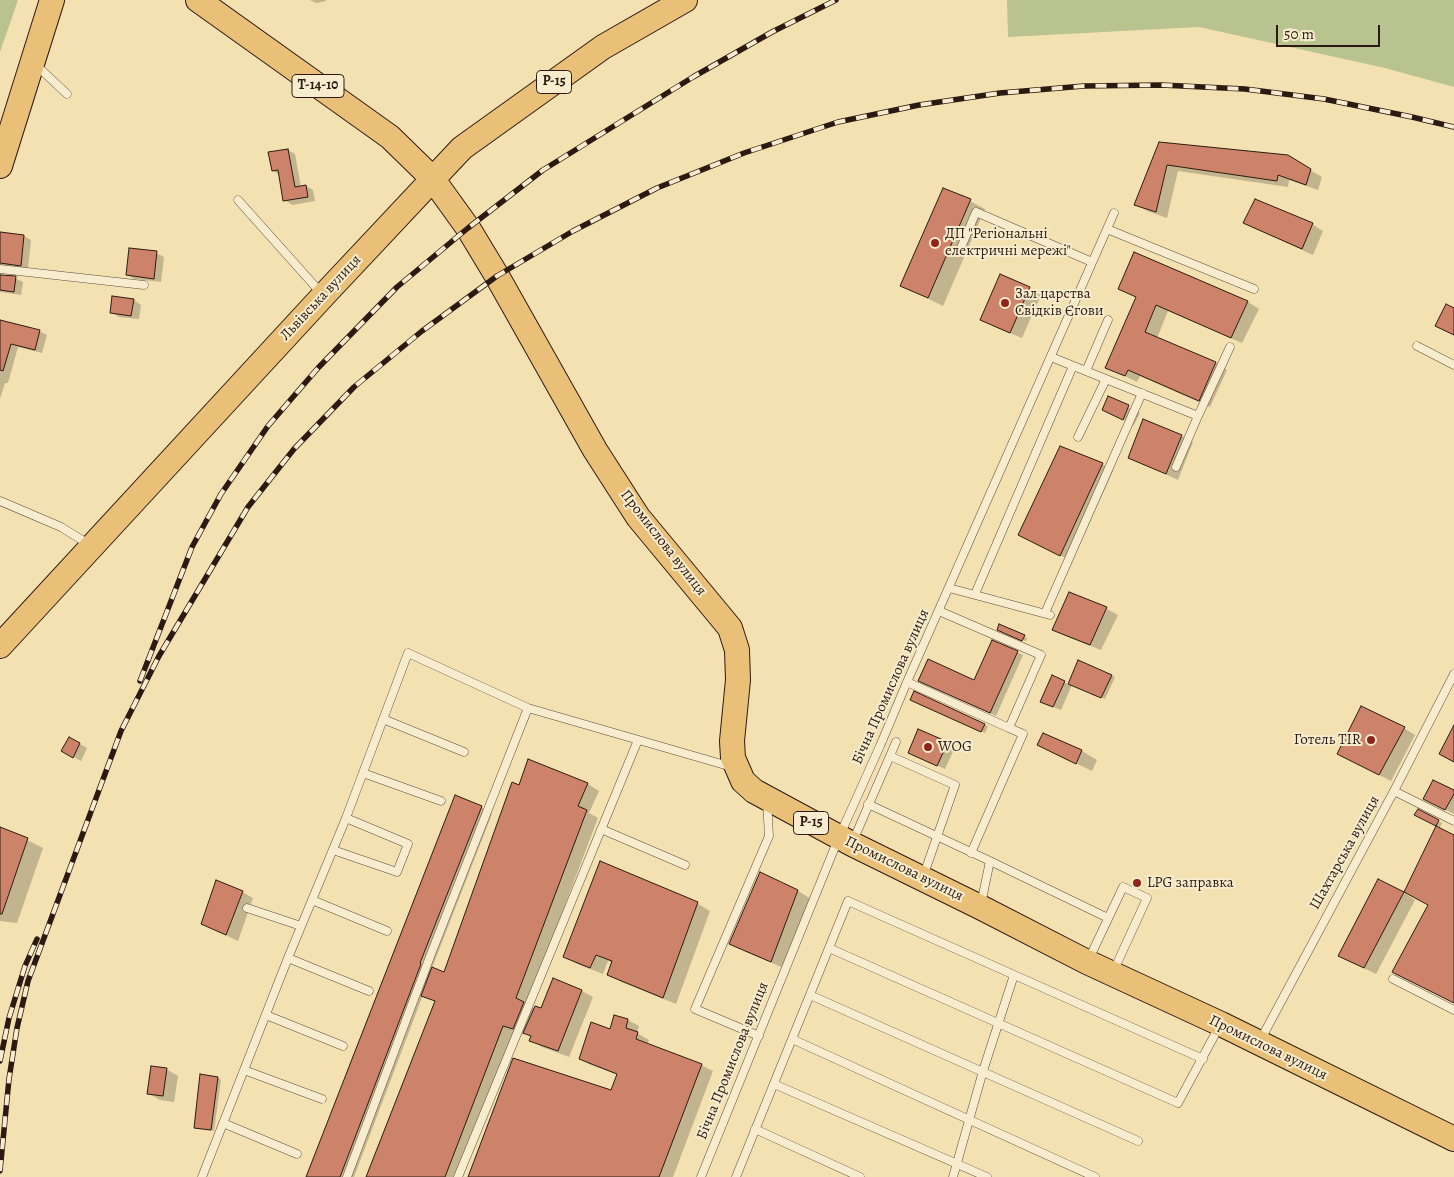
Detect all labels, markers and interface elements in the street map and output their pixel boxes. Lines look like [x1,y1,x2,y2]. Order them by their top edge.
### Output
scale bar [1279,15,1383,47]
text: 50 m [1284,24,1314,44]
road number: Р-15 [536,70,572,94]
road number: Т-14-10 [292,74,344,98]
place label: ДП "Регіональні електричні мережі" [945,225,1071,260]
marker: ДП "Регіональні електричні мережі" [929,237,941,249]
street label: Львівська вулиця [277,251,365,345]
place label: Зал царства Свідків Єгови [1015,285,1104,320]
marker: Зал царства Свідків Єгови [999,297,1011,309]
street label: Промислова вулиця [616,487,710,599]
street label: Бічна Промислова вулиця [849,606,933,768]
place label: Готель TIR [1294,731,1361,749]
marker: Готель TIR [1365,734,1377,746]
place label: WOG [938,738,972,756]
marker: WOG [922,741,934,753]
street label: Шахтарська вулиця [1306,793,1384,913]
road number: Р-15 [794,811,828,834]
street label: Промислова вулиця [842,833,966,905]
place label: LPG заправка [1147,874,1234,892]
marker: LPG заправка [1131,877,1143,889]
street label: Бічна Промислова вулиця [693,980,773,1142]
street label: Промислова вулиця [1206,1012,1330,1084]

